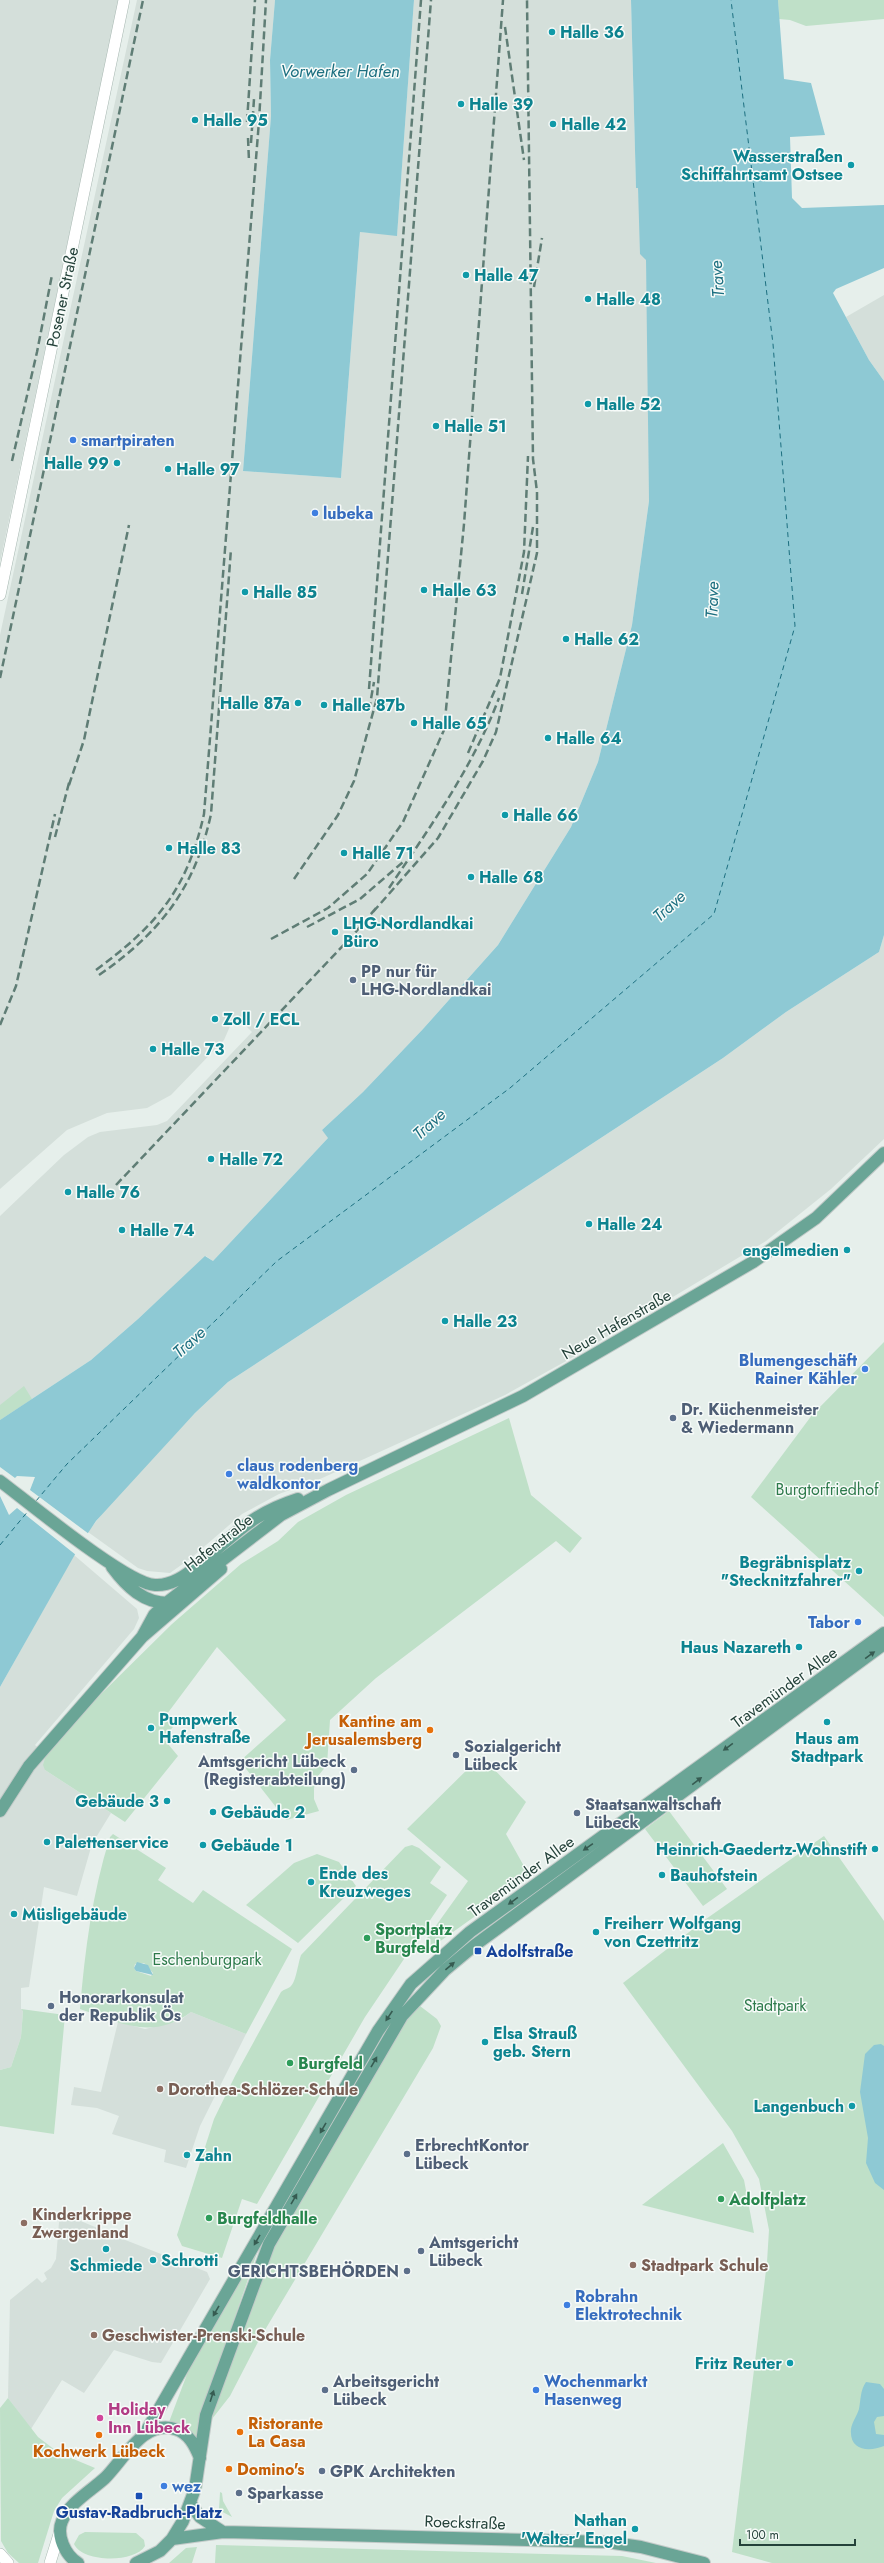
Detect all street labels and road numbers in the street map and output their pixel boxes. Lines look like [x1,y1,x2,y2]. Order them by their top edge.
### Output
street label: Posener Straße [41,245,84,349]
street label: Neue Hafenstraße [557,1284,675,1365]
street label: Hafenstraße [179,1508,257,1576]
street label: Travemünder Allee [727,1641,842,1734]
street label: Travemünder Allee [464,1830,579,1923]
street label: Roeckstraße [424,2510,506,2535]

